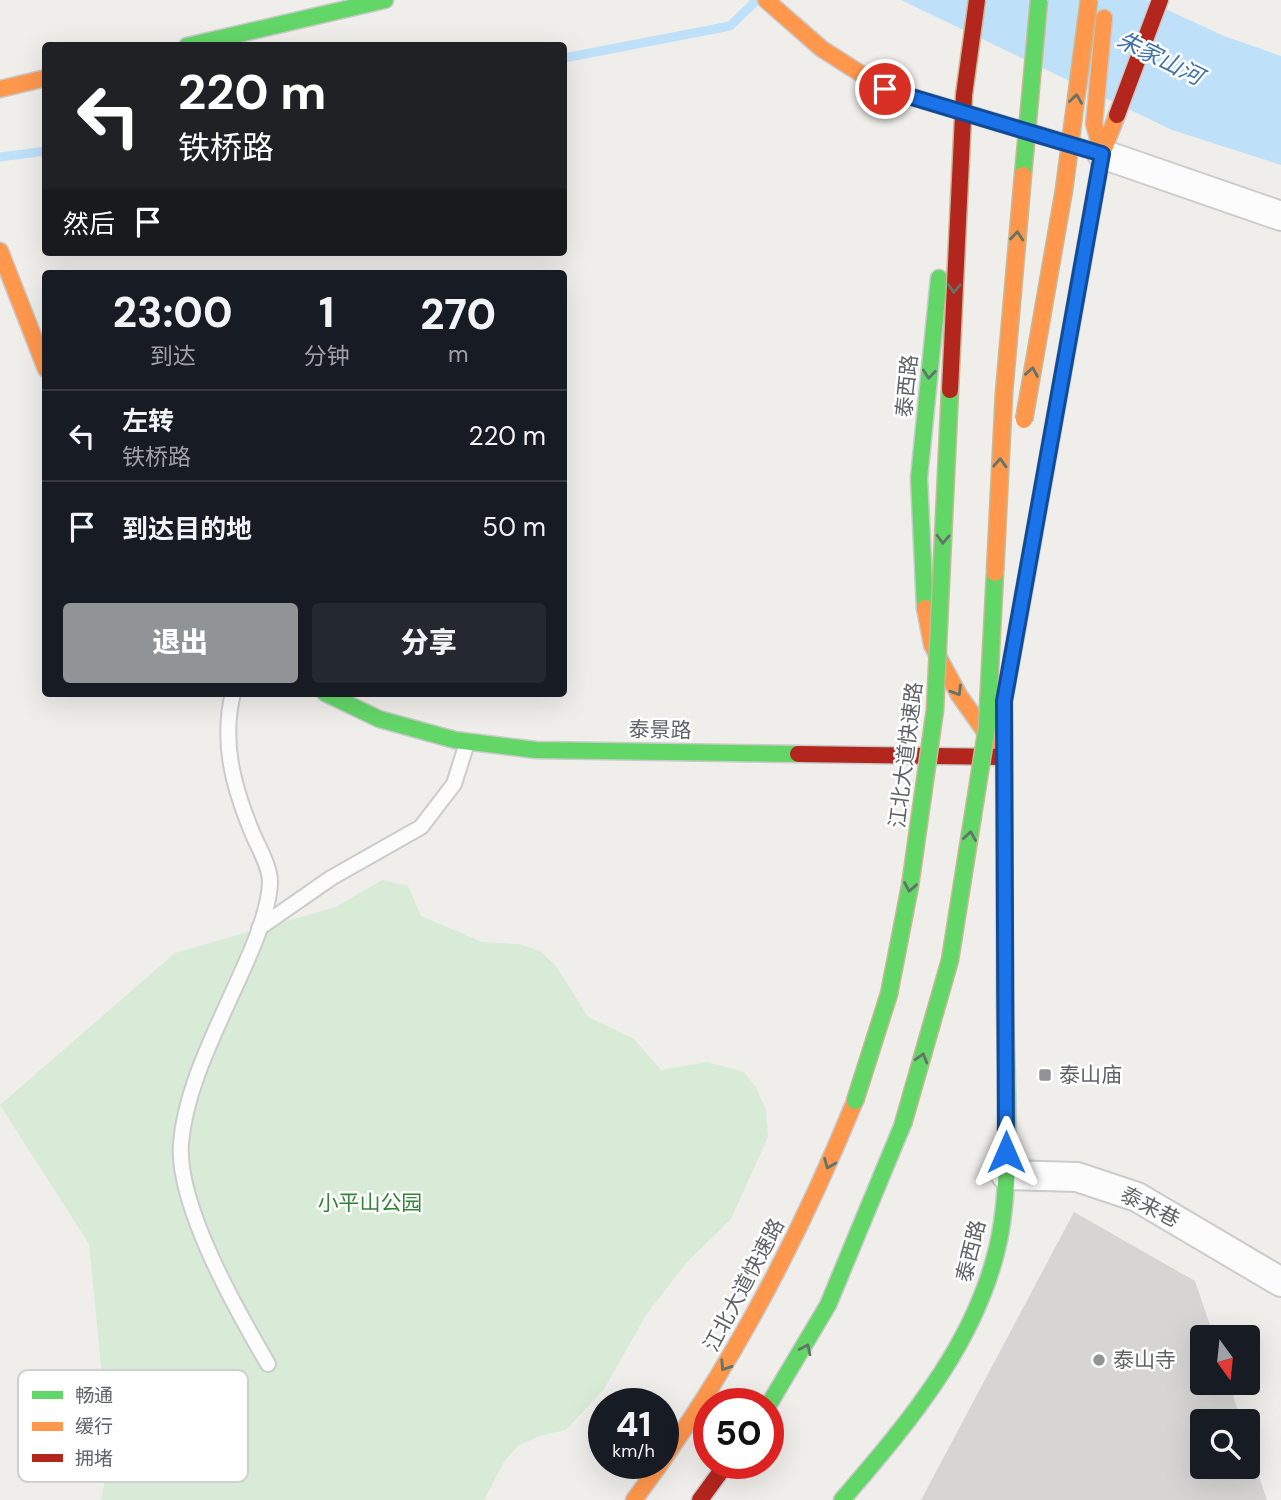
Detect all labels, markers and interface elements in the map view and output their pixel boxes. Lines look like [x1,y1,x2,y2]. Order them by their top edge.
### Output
water label: 朱家山河 [1112,24,1212,93]
pin [855,59,915,119]
text: 220 m [178,60,326,124]
icon: left [63,70,154,161]
icon: arrive [866,70,904,108]
one-way arrow [1068,93,1083,105]
text: 铁桥路 [178,127,274,169]
icon: arrive [129,203,167,241]
text: 然后 [63,207,115,241]
one-way arrow [1009,230,1024,241]
one-way arrow [946,282,961,293]
text: 23:00 [113,285,233,340]
text: 1 [319,285,334,340]
text: 270 [420,287,496,342]
text: m [448,339,468,369]
text: 到达 [150,341,196,371]
text: 分钟 [303,341,349,371]
street label: 泰西路 [890,353,924,419]
one-way arrow [1024,366,1039,378]
one-way arrow [922,369,937,380]
text: 左转 [122,404,174,438]
icon: left [63,417,101,455]
text: 220 m [468,419,546,453]
text: 铁桥路 [122,442,191,472]
one-way arrow [992,457,1007,468]
icon: arrive [63,508,101,546]
text: 50 m [482,510,546,544]
text: 到达目的地 [122,512,252,546]
one-way arrow [935,534,950,545]
button: 退出 [63,603,298,683]
button: 分享 [312,603,546,683]
street label: 江北大道快速路 [883,680,929,830]
one-way arrow [949,684,962,697]
street label: 泰景路 [628,715,692,745]
one-way arrow [962,830,977,842]
one-way arrow [903,881,918,893]
one-way arrow [914,1052,928,1064]
place label: 泰山庙 [1059,1061,1122,1089]
marker: 泰山庙 [1037,1067,1053,1083]
position arrow [969,1115,1043,1189]
one-way arrow [824,1157,838,1169]
street label: 泰来巷 [1116,1180,1184,1234]
park label: 小平山公园 [318,1189,423,1217]
street label: 江北大道快速路 [697,1214,791,1356]
street label: 泰西路 [950,1217,992,1285]
north arrow [1190,1325,1260,1395]
map controls [1190,1325,1260,1479]
one-way arrow [798,1344,812,1356]
place label: 泰山寺 [1113,1346,1176,1374]
marker: 泰山寺 [1091,1352,1107,1368]
one-way arrow [721,1359,734,1372]
legend [18,1370,248,1482]
text: 畅通 [75,1383,113,1408]
speed limit sign: 50 [693,1388,784,1479]
text: 41 [616,1401,651,1447]
button: search [1190,1409,1260,1479]
text: 缓行 [75,1414,113,1439]
text: km/h [612,1439,655,1463]
text: 拥堵 [75,1446,113,1471]

